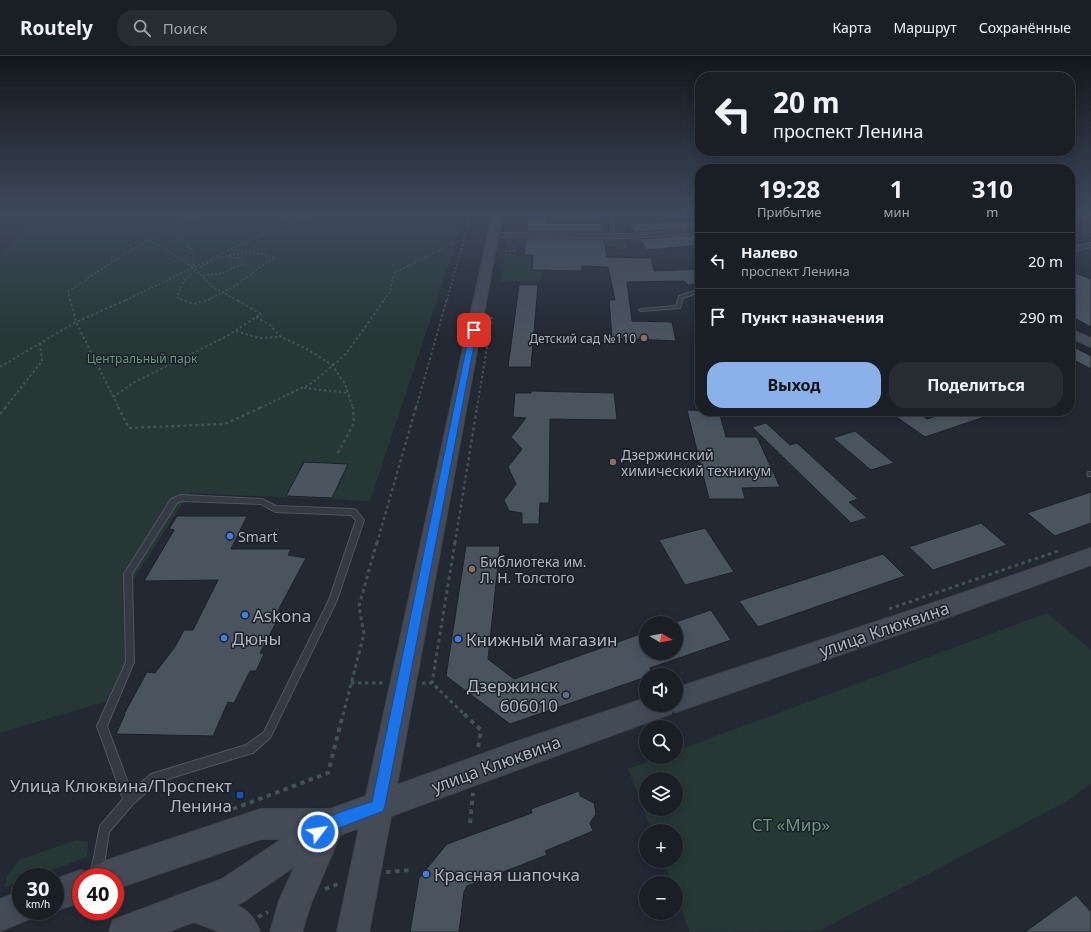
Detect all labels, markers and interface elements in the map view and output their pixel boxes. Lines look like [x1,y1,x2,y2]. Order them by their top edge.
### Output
search box [117,10,397,46]
text: Routely [20,15,93,41]
icon: search [131,17,153,39]
text: Поиск [163,18,207,38]
text: Карта [832,18,871,37]
text: Маршрут [893,18,957,37]
text: Сохранённые [979,18,1071,37]
text: 20 m [773,83,840,121]
icon: left [707,88,759,140]
text: проспект Ленина [773,119,924,143]
text: 19:28 [758,172,820,205]
text: 1 [890,172,903,205]
text: 310 [972,172,1013,205]
text: Прибытие [757,203,822,221]
text: мин [884,203,910,221]
text: m [986,203,998,221]
text: Налево [741,242,798,262]
icon: left [707,250,729,272]
text: 20 m [1028,251,1063,271]
text: проспект Ленина [741,262,850,280]
icon: arrive [707,306,729,328]
text: Пункт назначения [741,307,884,327]
text: 290 m [1019,307,1063,327]
pin [457,313,491,347]
icon: arrive [463,319,485,341]
place label: Детский сад №110 [529,330,636,347]
marker: Детский сад №110 [639,333,649,343]
park label: Центральный парк [87,350,198,367]
button: Выход [707,362,881,408]
button: Поделиться [889,362,1063,408]
place label: Дзержинский химический техникум [621,445,771,480]
marker: Дзержинский химический техникум [608,457,618,467]
place label: Smart [238,527,277,546]
marker: Smart [225,531,235,541]
place label: Библиотека им. Л. Н. Толстого [480,552,587,587]
marker: Библиотека им. Л. Н. Толстого [467,564,477,574]
street label: улица Клюквина [816,596,952,662]
place label: Askona [253,604,311,627]
marker: Askona [240,610,250,620]
north arrow [639,616,683,660]
map controls [639,616,683,920]
place label: Дюны [232,627,281,650]
place label: Книжный магазин [466,628,618,651]
marker: Дюны [219,633,229,643]
marker: Книжный магазин [453,634,463,644]
button: sound [639,668,683,712]
place label: Дзержинск 606010 [467,674,558,717]
marker: Дзержинск 606010 [561,690,571,700]
button: search [639,720,683,764]
street label: улица Клюквина [428,730,564,798]
button: layers [639,772,683,816]
place label: Улица Клюквина/Проспект Ленина [10,774,232,817]
marker: Улица Клюквина/Проспект Ленина [235,790,245,800]
position arrow [297,811,339,853]
park label: СТ «Мир» [752,813,830,836]
button: + [639,824,683,868]
place label: Красная шапочка [434,863,580,886]
speed limit sign: 40 [72,868,124,920]
marker: Красная шапочка [421,869,431,879]
text: 30 [27,875,49,902]
button: − [639,876,683,920]
text: km/h [26,897,50,911]

